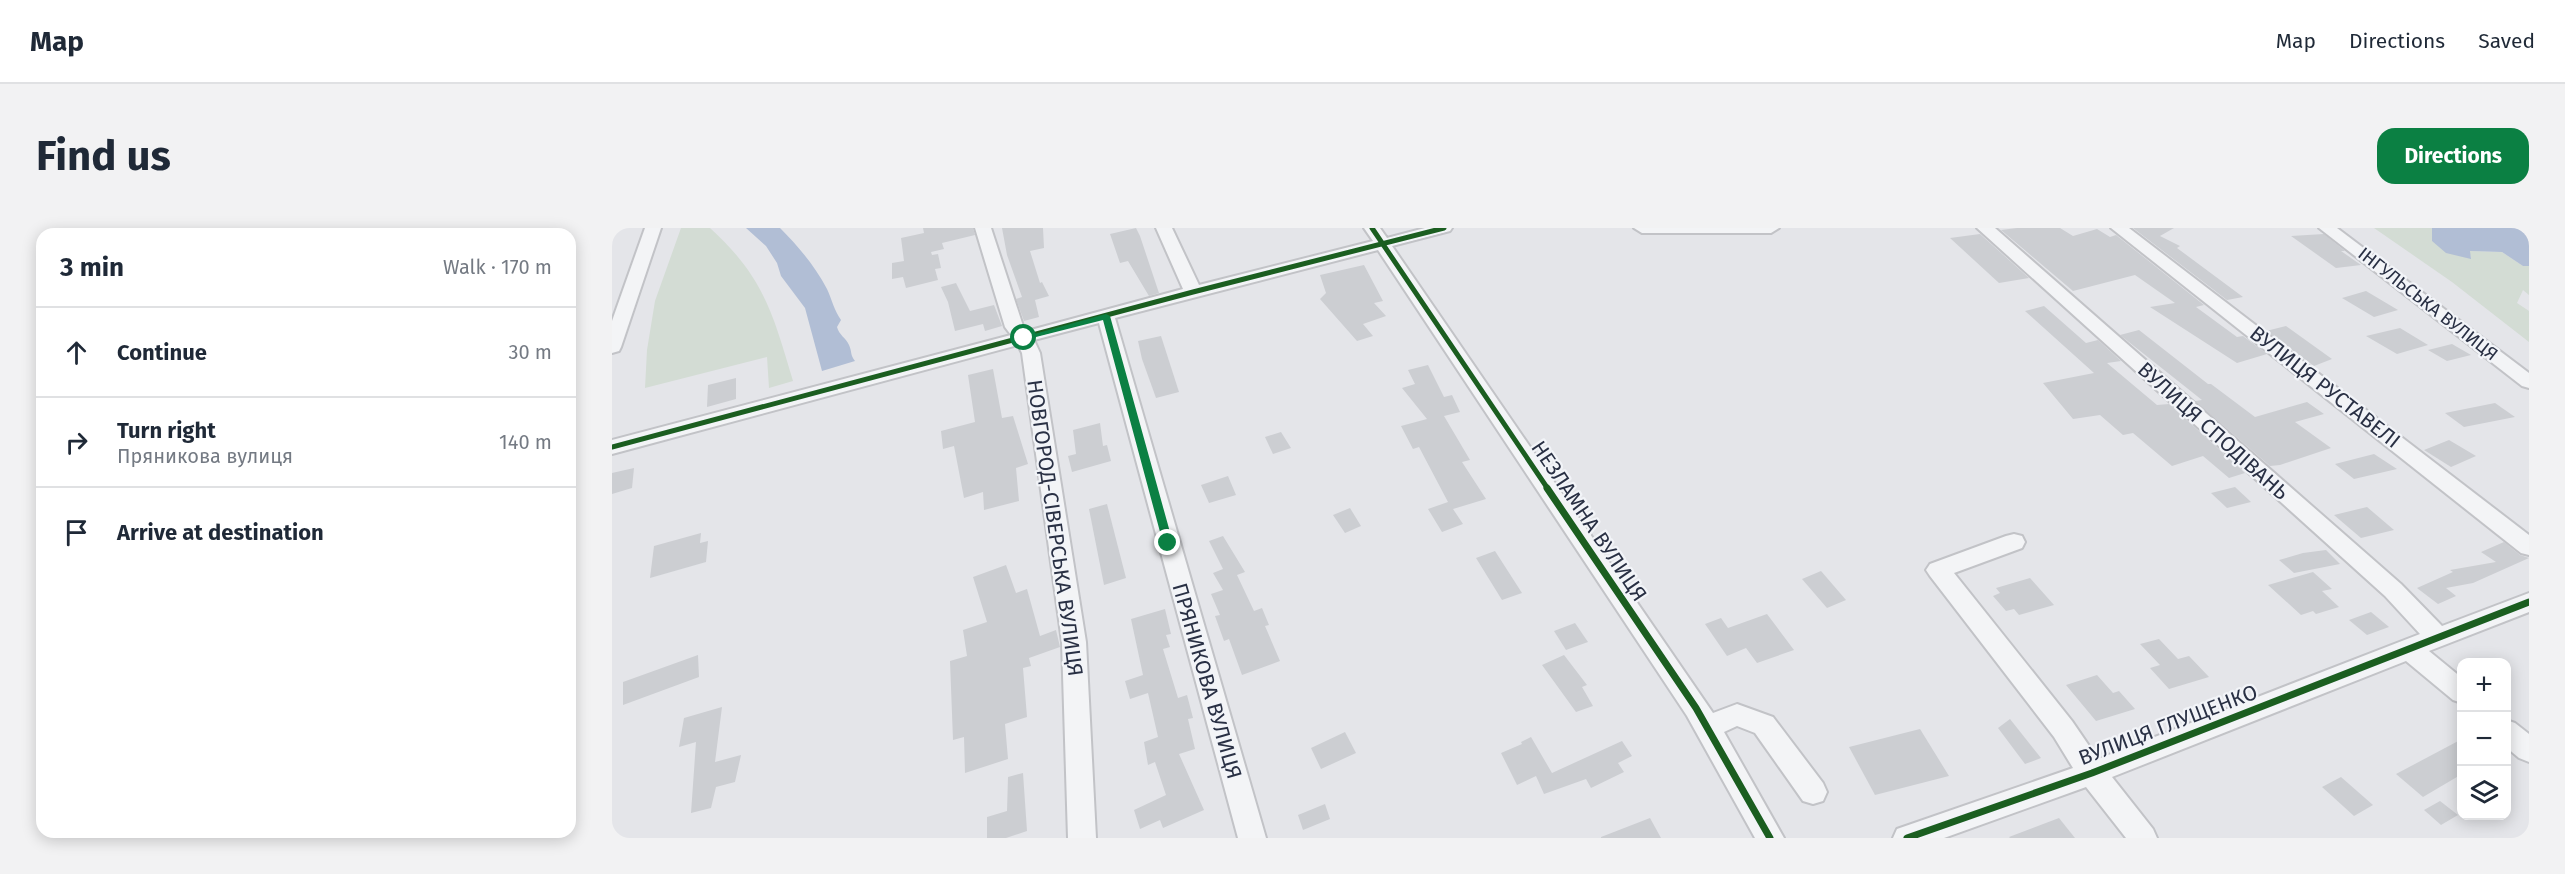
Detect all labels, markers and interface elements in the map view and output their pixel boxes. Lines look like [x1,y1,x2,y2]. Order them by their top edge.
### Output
text: Map [30,25,84,58]
text: Map [2276,28,2316,54]
text: Directions [2349,28,2445,54]
text: Saved [2478,28,2535,54]
button: Directions [2377,128,2529,184]
text: Find us [36,131,171,181]
street label: ІНГУЛЬСЬКА ВУЛИЦЯ [2354,243,2502,365]
text: 3 min [60,252,124,283]
text: Walk · 170 m [443,255,552,279]
street label: ВУЛИЦЯ РУСТАВЕЛІ [2245,320,2405,454]
route start [1010,324,1036,350]
icon: ahead [60,336,93,369]
text: Continue [117,339,207,366]
text: 30 m [508,340,552,364]
street label: ВУЛИЦЯ СПОДІВАНЬ [2132,356,2294,506]
street label: НОВГОРОД-СІВЕРСЬКА ВУЛИЦЯ [1021,378,1089,678]
text: Turn right [117,417,216,444]
icon: right [60,426,93,459]
text: 140 m [499,430,552,454]
street label: НЕЗЛАМНА ВУЛИЦЯ [1526,436,1652,606]
text: Пряникова вулиця [117,444,293,468]
icon: arrive [60,516,93,549]
text: Arrive at destination [117,519,324,546]
route end [1154,529,1180,555]
street label: ПРЯНИКОВА ВУЛИЦЯ [1167,580,1247,782]
map controls [2457,658,2511,820]
button: + [2457,658,2511,712]
street label: ВУЛИЦЯ ГЛУЩЕНКО [2075,679,2261,771]
button: − [2457,712,2511,766]
button: layers [2457,766,2511,820]

